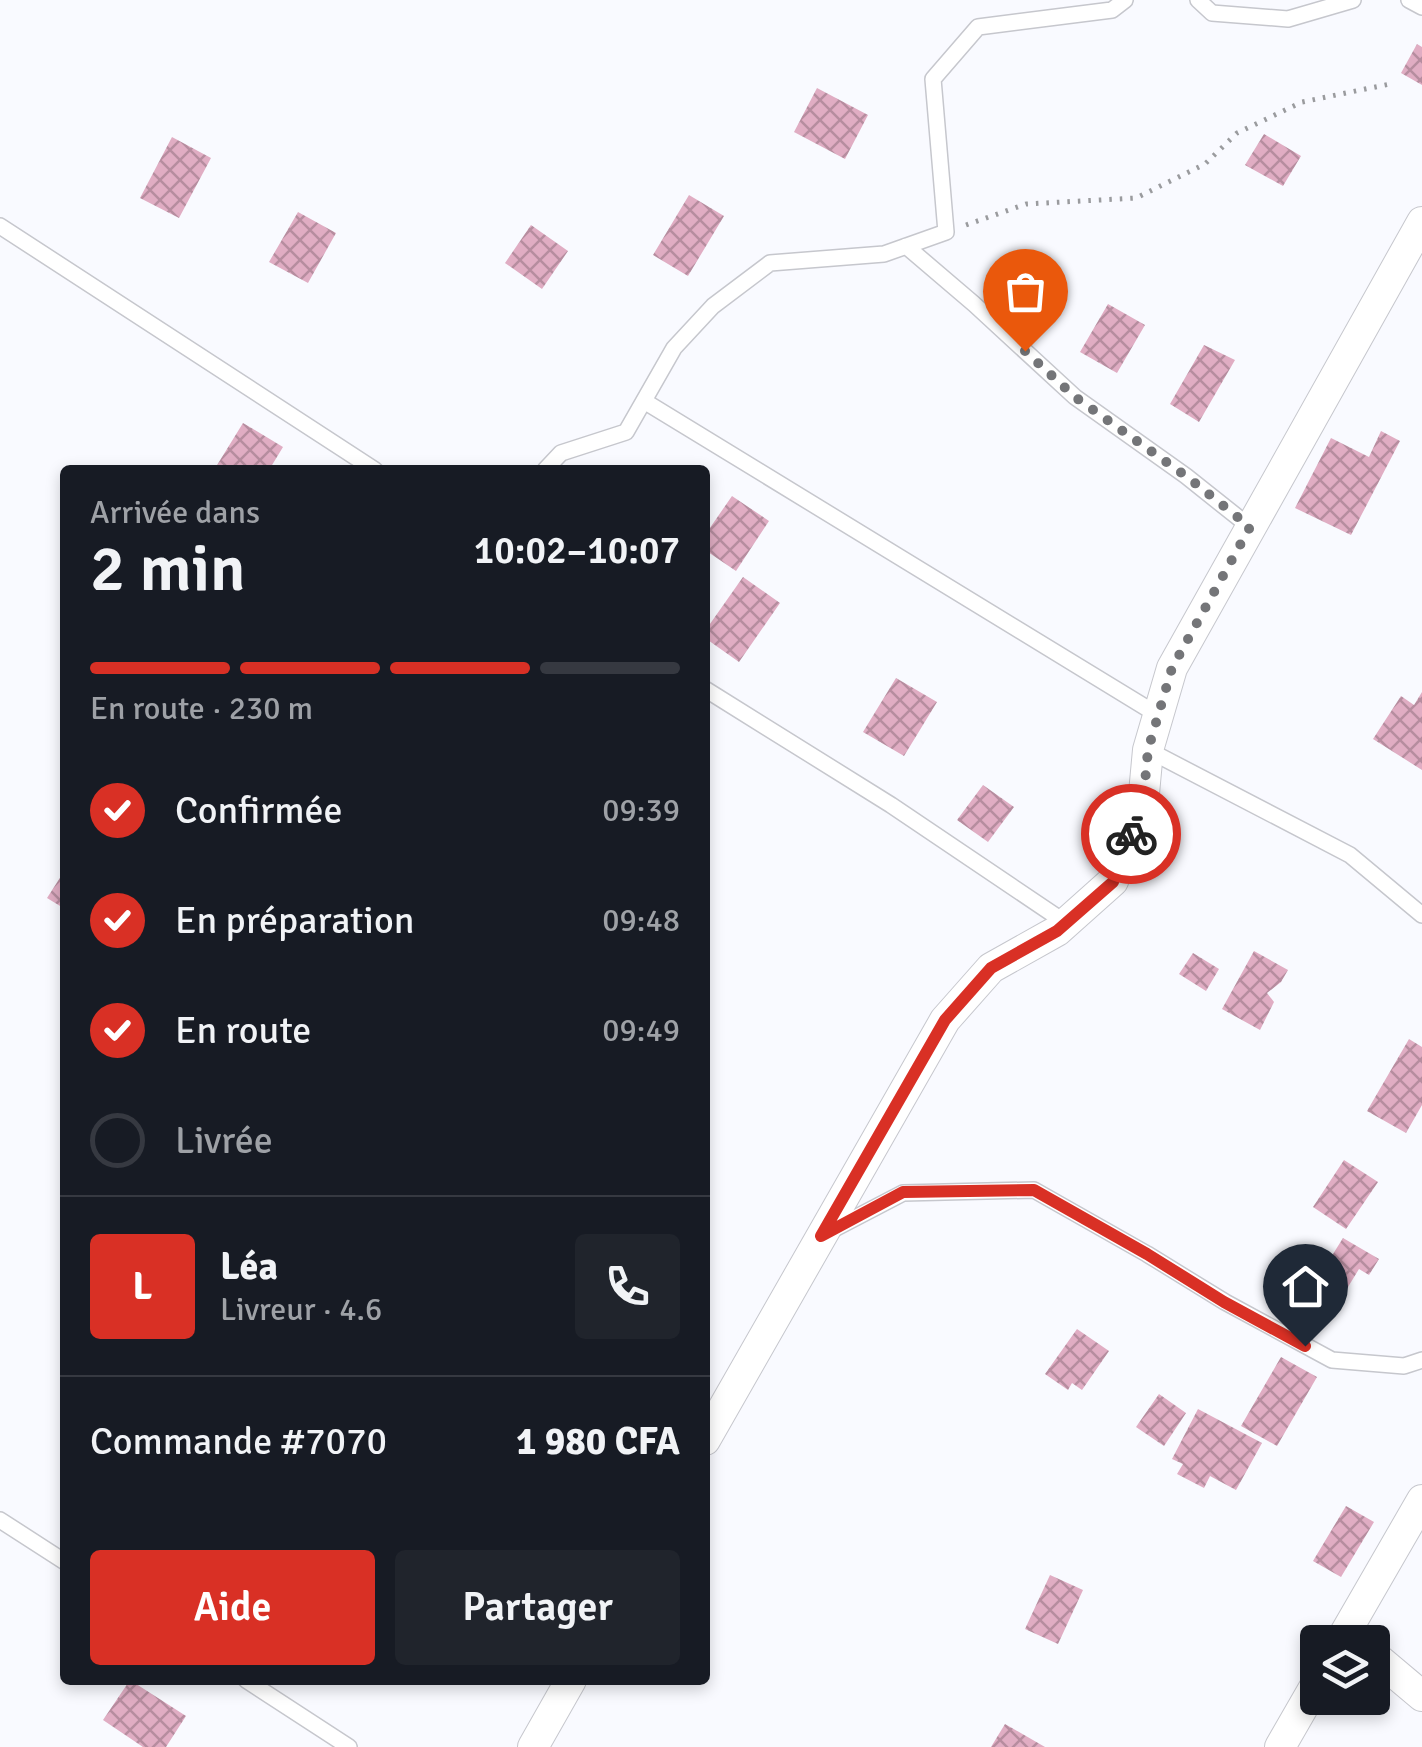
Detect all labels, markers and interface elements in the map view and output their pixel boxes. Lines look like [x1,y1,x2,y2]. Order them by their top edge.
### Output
pin [983,249,1068,352]
icon: bag [998,264,1053,319]
text: Arrivée dans [90,493,260,532]
text: 10:02–10:07 [474,527,680,574]
text: 2 min [90,529,246,609]
text: En route · 230 m [90,689,313,728]
icon: check [90,783,145,838]
courier [1081,784,1181,884]
text: Confirmée [175,787,343,834]
text: 09:39 [602,791,680,830]
icon: bike [1104,807,1159,862]
icon: check [90,893,145,948]
text: En préparation [175,897,414,944]
text: 09:48 [602,901,680,940]
icon: check [90,1003,145,1058]
text: En route [175,1007,311,1054]
text: 09:49 [602,1011,680,1050]
text: Livrée [175,1117,273,1164]
button: phone [575,1234,680,1339]
text: Léa [220,1243,278,1290]
pin [1263,1244,1348,1347]
icon: home [1278,1259,1333,1314]
text: L [133,1263,152,1310]
text: Livreur · 4.6 [220,1290,382,1329]
text: Commande #7070 [90,1418,387,1465]
text: 1 980 CFA [516,1418,680,1465]
button: Aide [90,1550,375,1665]
button: Partager [395,1550,680,1665]
map controls [1300,1625,1390,1715]
button: layers [1300,1625,1390,1715]

